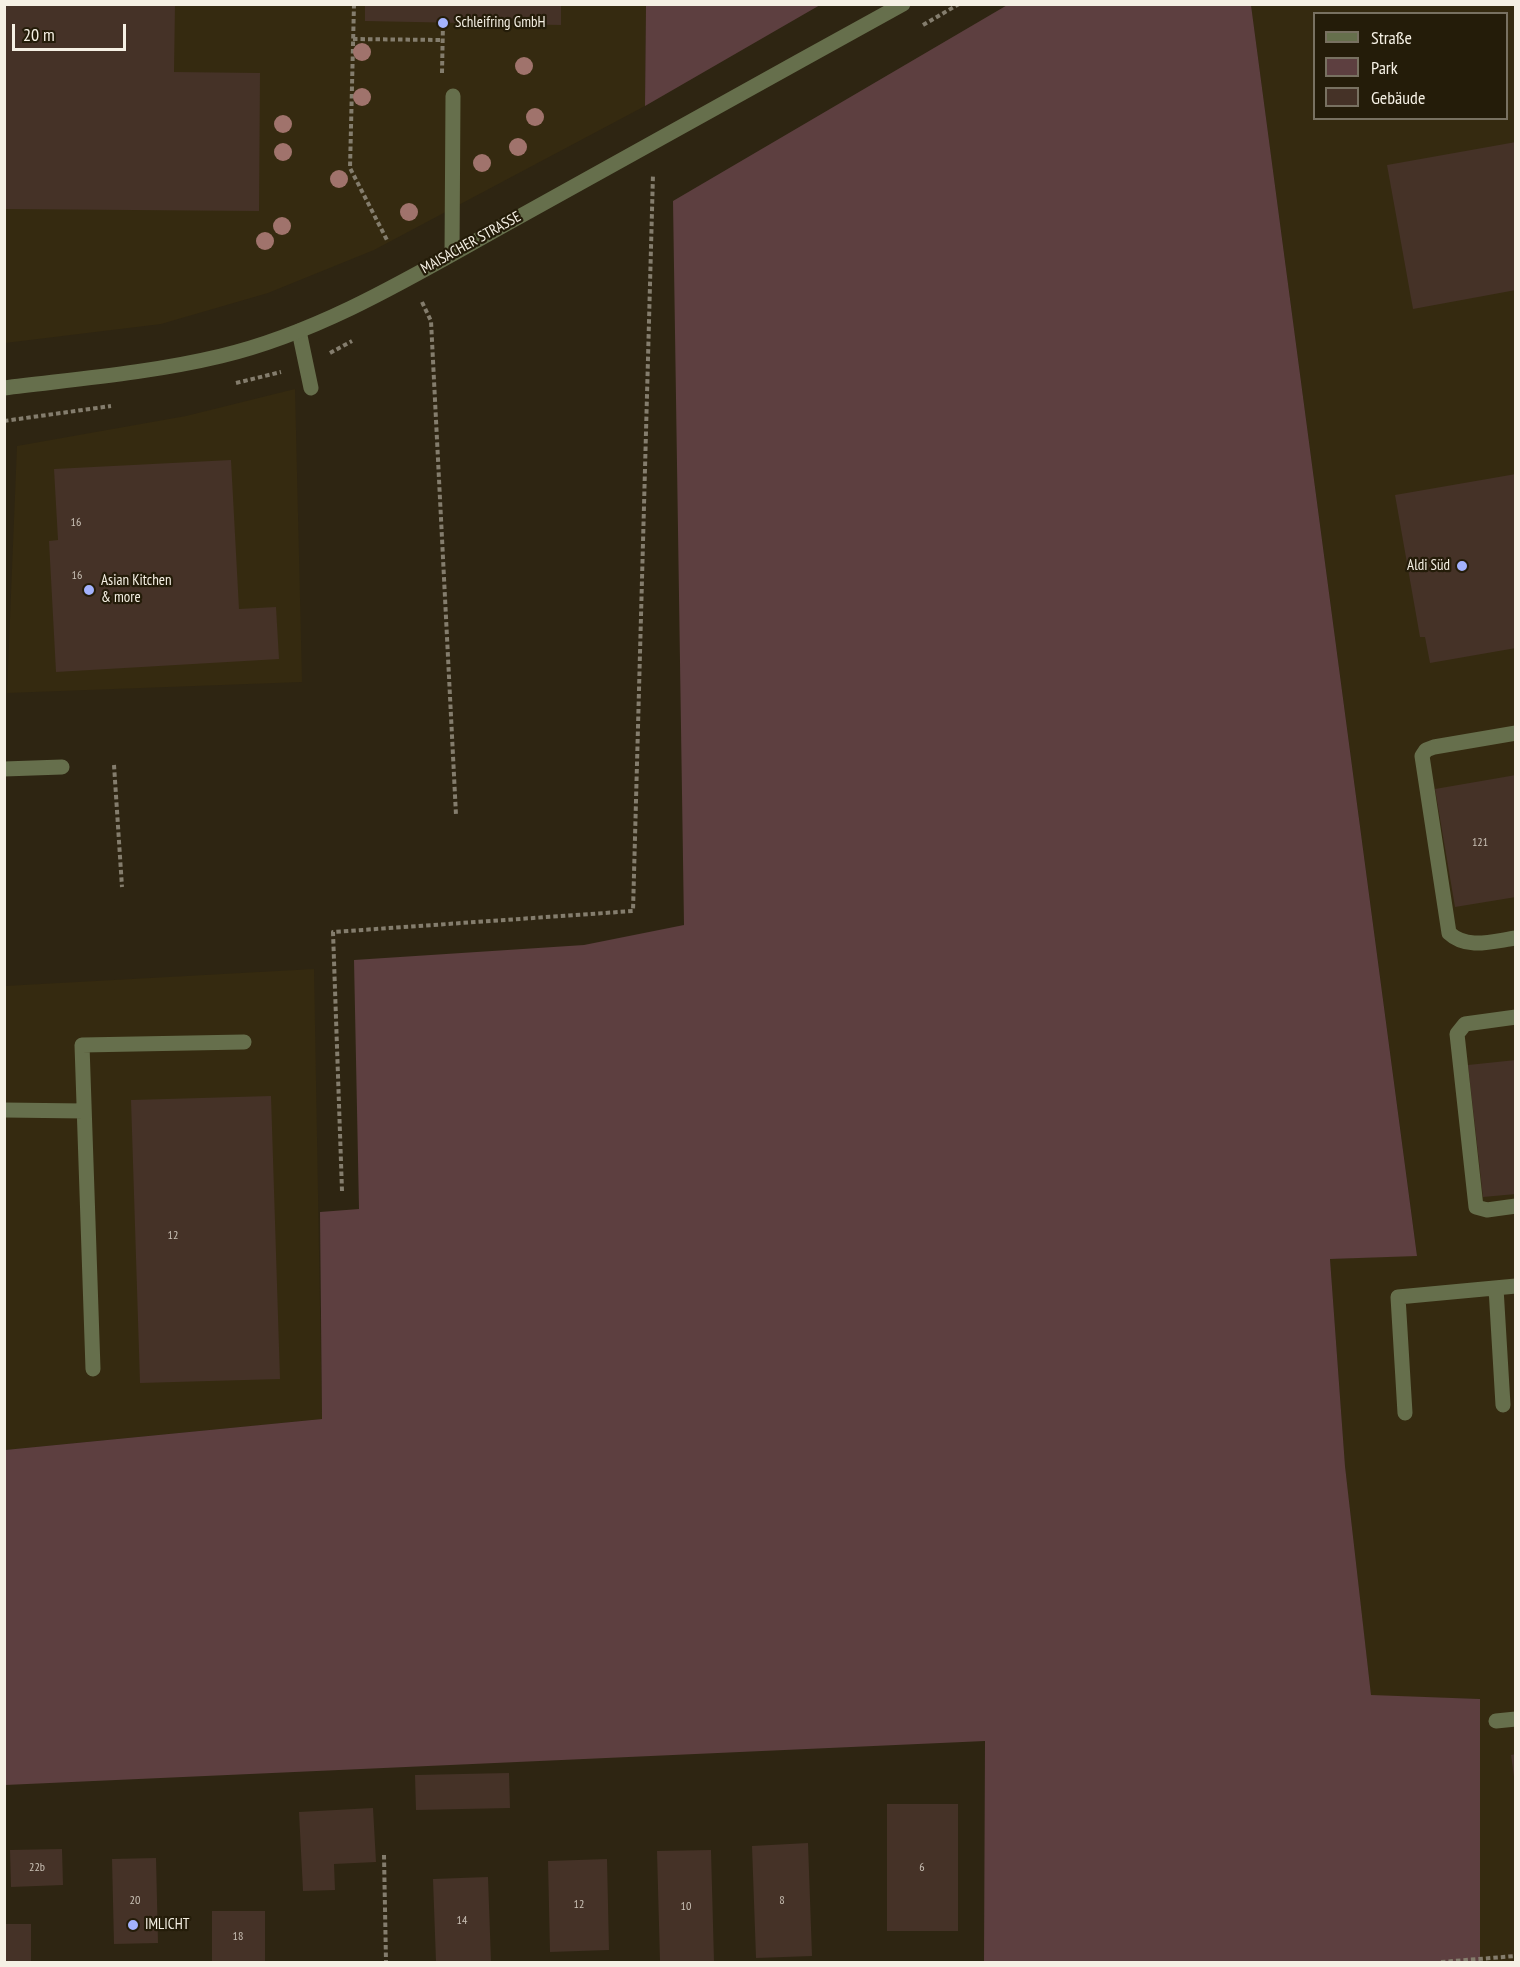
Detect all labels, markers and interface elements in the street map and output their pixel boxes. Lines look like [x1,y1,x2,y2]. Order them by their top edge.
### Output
scale bar [15,12,129,50]
legend [1313,12,1508,120]
place label: Schleifring GmbH [455,14,545,32]
marker: Schleifring GmbH [436,16,450,30]
text: 20 m [23,23,55,46]
text: Straße [1371,26,1412,49]
text: Park [1371,56,1398,79]
text: Gebäude [1371,86,1425,109]
street label: MAISACHER STRASSE [418,208,524,278]
house number: 16 [71,516,81,530]
place label: Aldi Süd [1407,557,1450,575]
marker: Aldi Süd [1455,559,1469,573]
house number: 16 [72,569,82,583]
place label: Asian Kitchen & more [101,572,172,607]
marker: Asian Kitchen & more [82,583,96,597]
house number: 121 [1472,836,1488,850]
house number: 12 [168,1229,178,1243]
house number: 22b [29,1861,45,1875]
house number: 6 [919,1861,925,1875]
house number: 20 [130,1894,140,1908]
house number: 8 [779,1894,785,1908]
house number: 12 [574,1898,584,1912]
house number: 10 [681,1900,691,1914]
house number: 14 [457,1914,467,1928]
place label: IMLICHT [145,1916,189,1934]
marker: IMLICHT [126,1918,140,1932]
house number: 18 [233,1930,243,1944]

